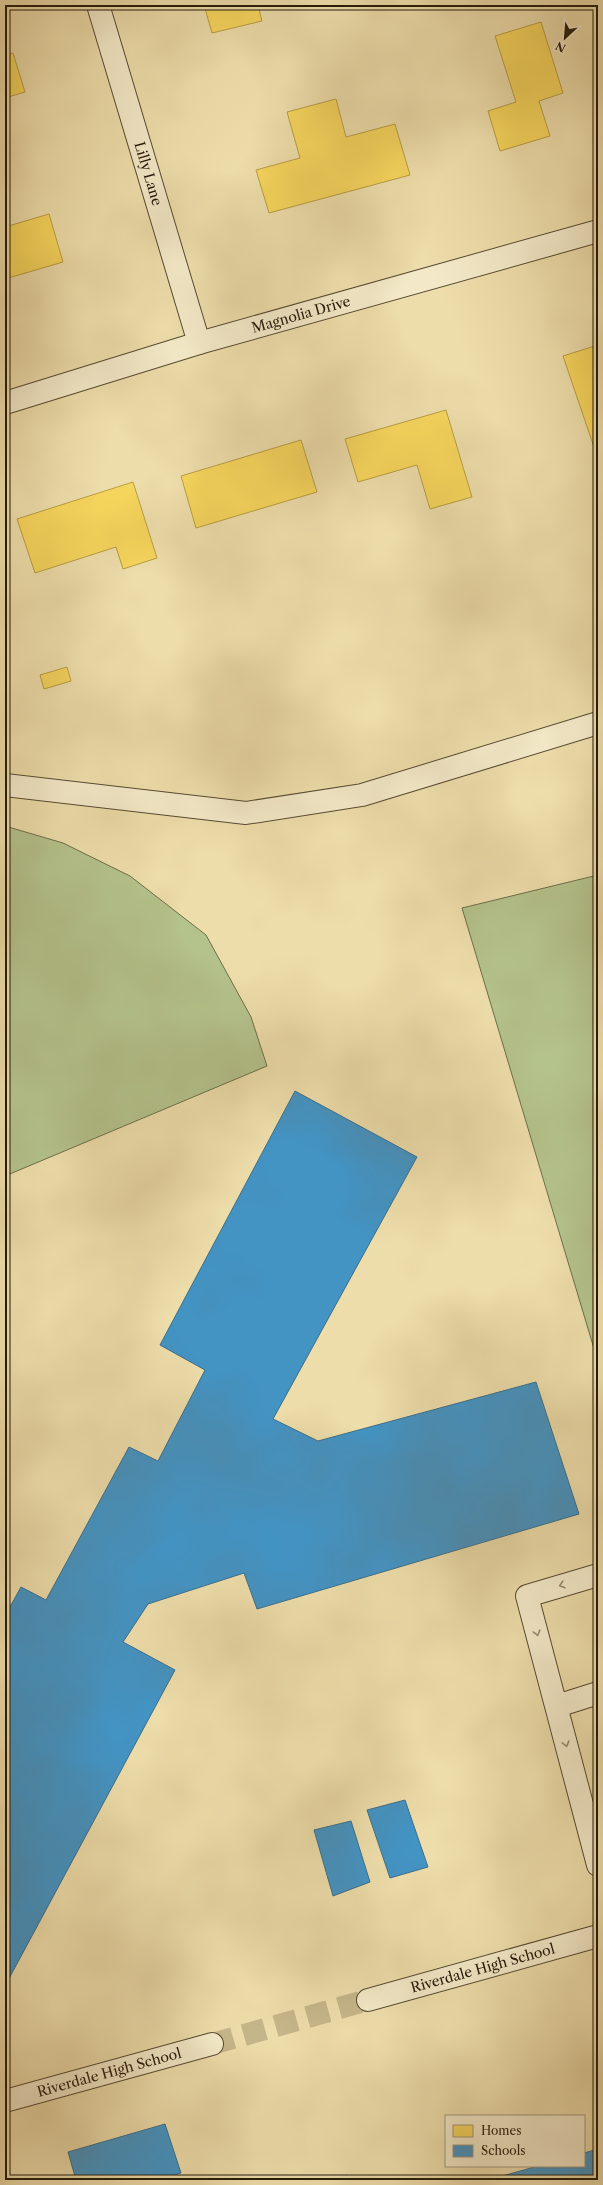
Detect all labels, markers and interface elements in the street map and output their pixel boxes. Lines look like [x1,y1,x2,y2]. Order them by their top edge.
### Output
north arrow [545,18,585,58]
text: N [553,38,568,55]
street label: Lilly Lane [130,139,166,208]
street label: Magnolia Drive [249,292,353,337]
one-way arrow [559,1580,566,1589]
one-way arrow [532,1629,541,1636]
one-way arrow [562,1740,570,1747]
street label: Riverdale High School [409,1939,557,1997]
street label: Riverdale High School [35,2044,183,2101]
legend [445,2115,585,2167]
text: Homes [481,2123,521,2138]
text: Schools [481,2143,526,2158]

